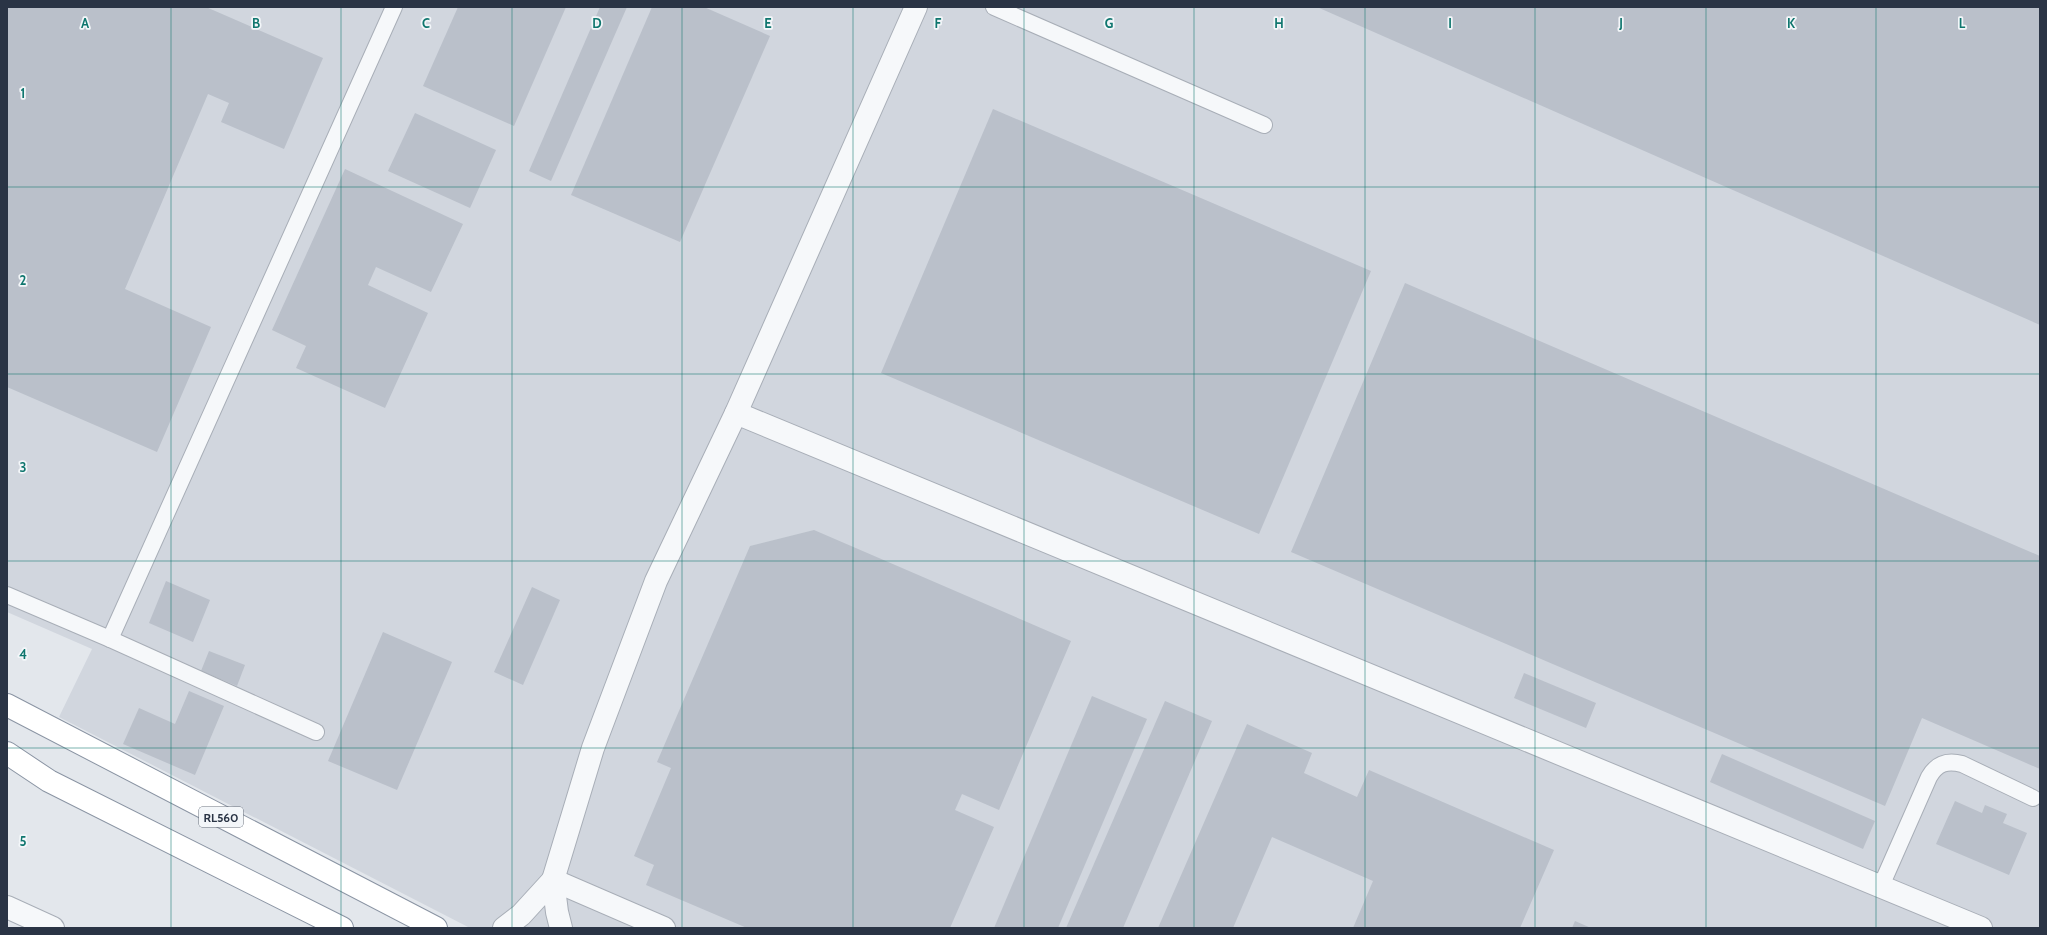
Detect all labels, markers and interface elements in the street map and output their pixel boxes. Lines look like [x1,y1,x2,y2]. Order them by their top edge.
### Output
text: A [81,15,90,31]
text: B [252,15,260,31]
text: C [422,15,430,31]
text: D [592,15,602,31]
text: E [764,15,772,31]
text: F [935,15,942,31]
text: G [1105,15,1114,31]
text: H [1274,15,1284,31]
text: I [1448,15,1452,31]
text: J [1618,15,1623,31]
text: K [1787,15,1796,31]
text: L [1959,15,1966,31]
text: 1 [21,85,25,101]
text: 2 [20,272,27,288]
text: 3 [19,459,27,475]
text: 4 [19,646,27,662]
road number: RL560 [199,807,243,827]
text: 5 [20,833,27,849]

